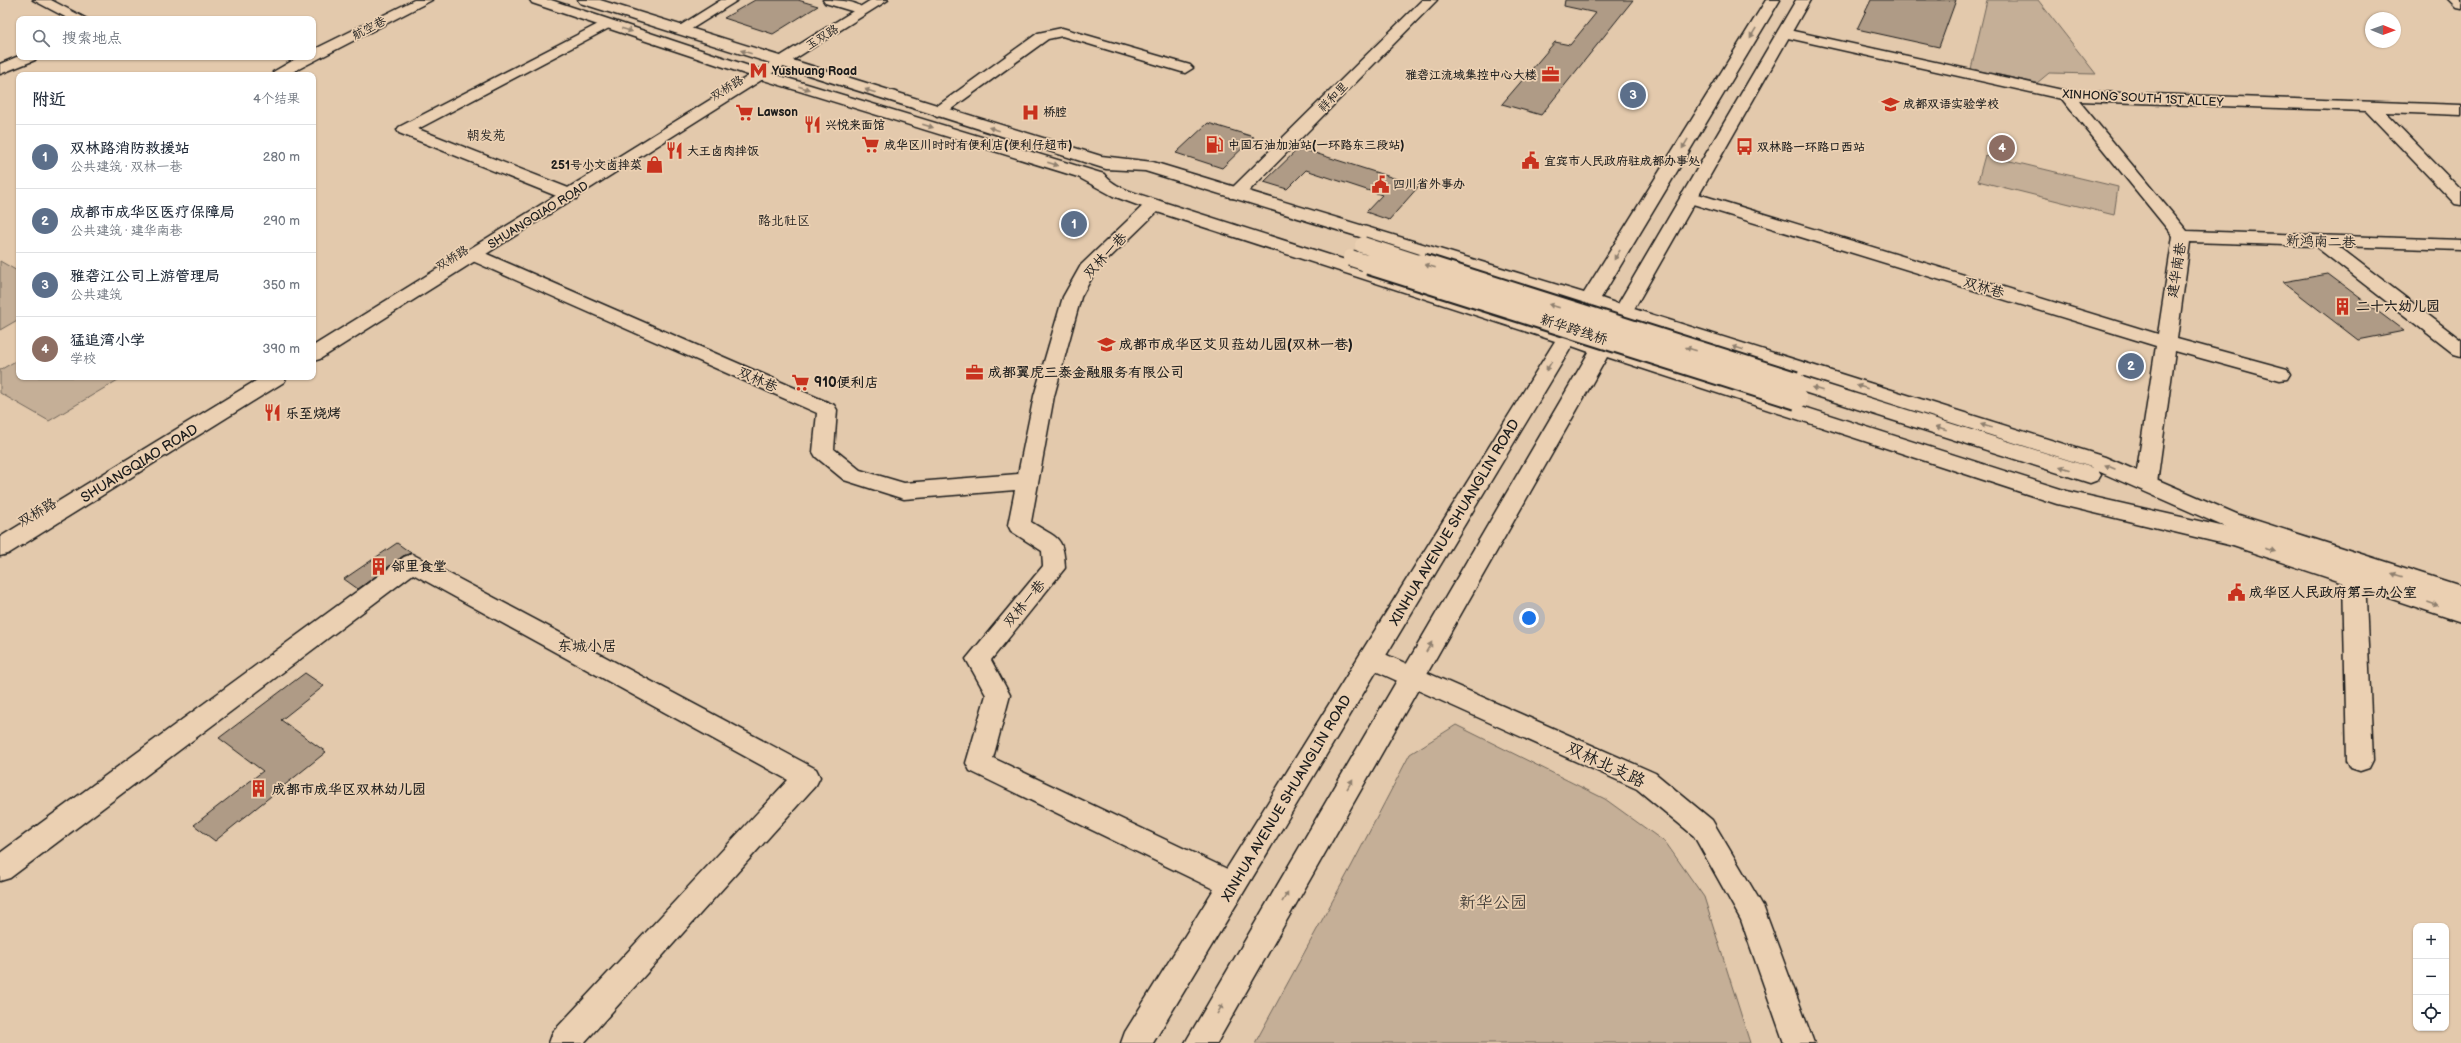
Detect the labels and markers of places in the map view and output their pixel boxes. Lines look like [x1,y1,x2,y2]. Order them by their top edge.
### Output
metro station icon: Yushuang Road [749,61,769,81]
place label: Yushuang Road [772,64,857,79]
office icon: 雅砻江流域集控中心大楼 [1540,65,1560,85]
place label: 雅砻江流域集控中心大楼 [1405,68,1537,83]
pin: 3 [1620,80,1646,110]
school or university icon: 成都双语实验学校 [1880,94,1900,114]
place label: 成都双语实验学校 [1903,97,1999,112]
supermarket icon: Lawson [734,102,754,122]
hospital icon: 桥腔 [1020,102,1040,122]
place label: Lawson [757,105,798,120]
place label: 桥腔 [1043,105,1067,120]
restaurant icon: 兴悦来面馆 [802,115,822,135]
place label: 兴悦来面馆 [825,118,885,133]
pin: 4 [1989,133,2015,163]
supermarket icon: 成华区川时时有便利店(便利仔超市) [861,135,881,155]
fuel station icon: 中国石油加油站(一环路东三段站) [1205,135,1225,155]
bus stop icon: 双林路一环路口西站 [1734,137,1754,157]
place label: 成华区川时时有便利店(便利仔超市) [884,138,1072,153]
place label: 中国石油加油站(一环路东三段站) [1228,138,1404,153]
place label: 双林路一环路口西站 [1757,140,1865,155]
restaurant icon: 大王卤肉拌饭 [664,141,684,161]
place label: 大王卤肉拌饭 [687,144,759,159]
public building icon: 宜宾市人民政府驻成都办事处 [1521,151,1541,171]
place label: 宜宾市人民政府驻成都办事处 [1544,154,1700,169]
shop icon: 251号小文卤拌菜 [645,155,665,175]
place label: 251号小文卤拌菜 [551,158,642,173]
public building icon: 四川省外事办 [1370,174,1390,194]
place label: 四川省外事办 [1393,177,1465,192]
pin: 1 [1061,209,1087,239]
building icon: 二十六幼儿园 [2333,296,2353,316]
place label: 二十六幼儿园 [2356,298,2440,315]
school or university icon: 成都市成华区艾贝菈幼儿园(双林一巷) [1096,334,1116,354]
place label: 成都市成华区艾贝菈幼儿园(双林一巷) [1119,336,1353,353]
pin: 2 [2118,351,2144,381]
office icon: 成都翼虎三泰金融服务有限公司 [965,362,985,382]
place label: 成都翼虎三泰金融服务有限公司 [988,364,1184,381]
supermarket icon: 910便利店 [791,372,811,392]
place label: 910便利店 [814,374,879,391]
restaurant icon: 乐至烧烤 [262,403,282,423]
place label: 乐至烧烤 [285,405,341,422]
building icon: 邻里食堂 [368,556,388,576]
place label: 邻里食堂 [391,558,447,575]
public building icon: 成华区人民政府第二办公室 [2226,582,2246,602]
place label: 成华区人民政府第二办公室 [2249,584,2417,601]
building icon: 成都市成华区双林幼儿园 [249,779,269,799]
place label: 成都市成华区双林幼儿园 [272,781,426,798]

